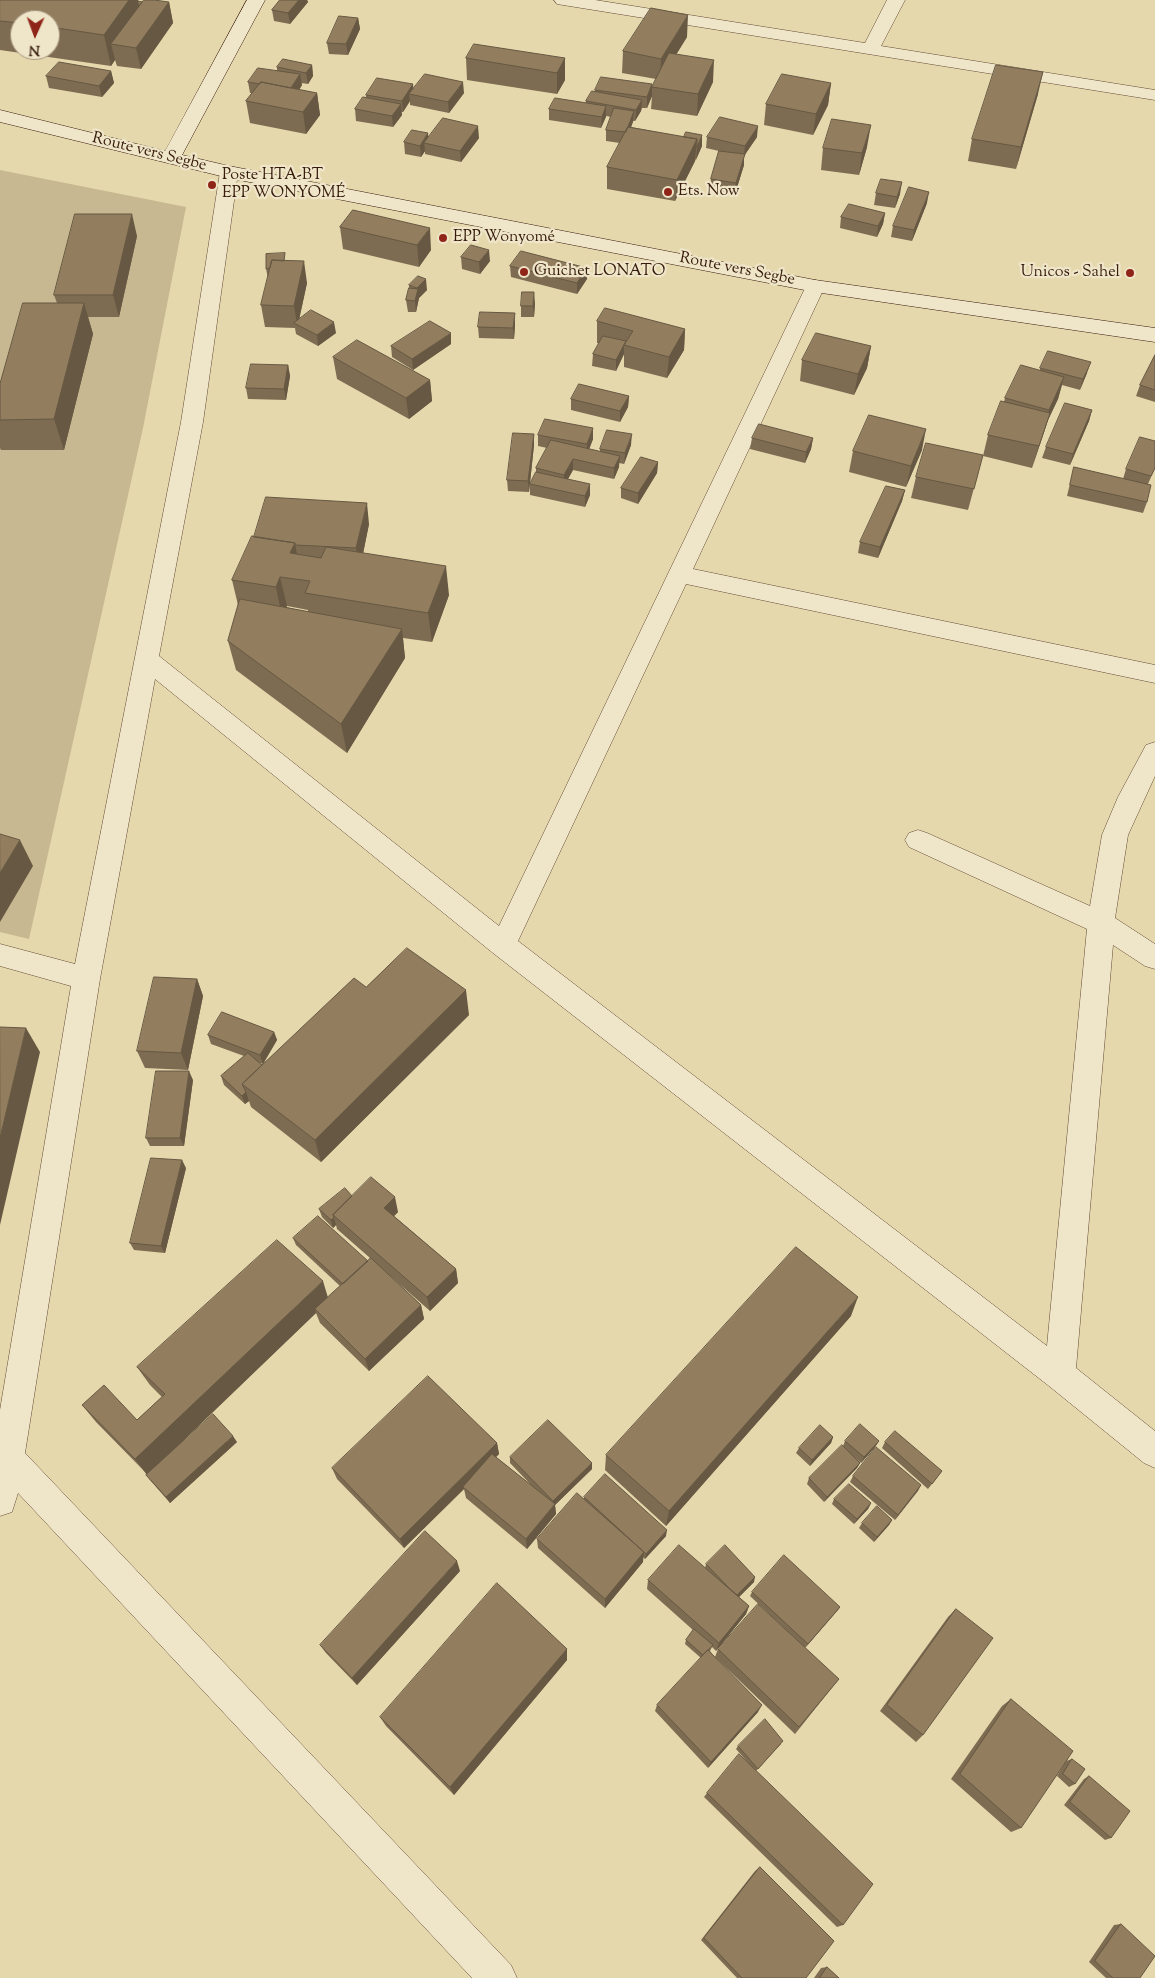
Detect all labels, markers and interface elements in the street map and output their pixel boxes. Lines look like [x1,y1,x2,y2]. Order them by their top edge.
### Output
north arrow [10,10,60,60]
text: N [29,39,40,59]
street label: Route vers Segbe [90,130,208,176]
place label: Poste HTA-BT EPP WONYOMÉ [222,166,345,204]
marker: Poste HTA-BT EPP WONYOMÉ [206,179,218,191]
place label: Ets. Now [678,182,740,202]
marker: Ets. Now [662,186,674,198]
place label: EPP Wonyomé [453,228,555,248]
marker: EPP Wonyomé [437,232,449,244]
street label: Route vers Segbe [678,249,796,291]
place label: Guichet LONATO [534,262,665,282]
place label: Unicos - Sahel [1021,263,1120,283]
marker: Guichet LONATO [518,266,530,278]
marker: Unicos - Sahel [1124,267,1136,279]

